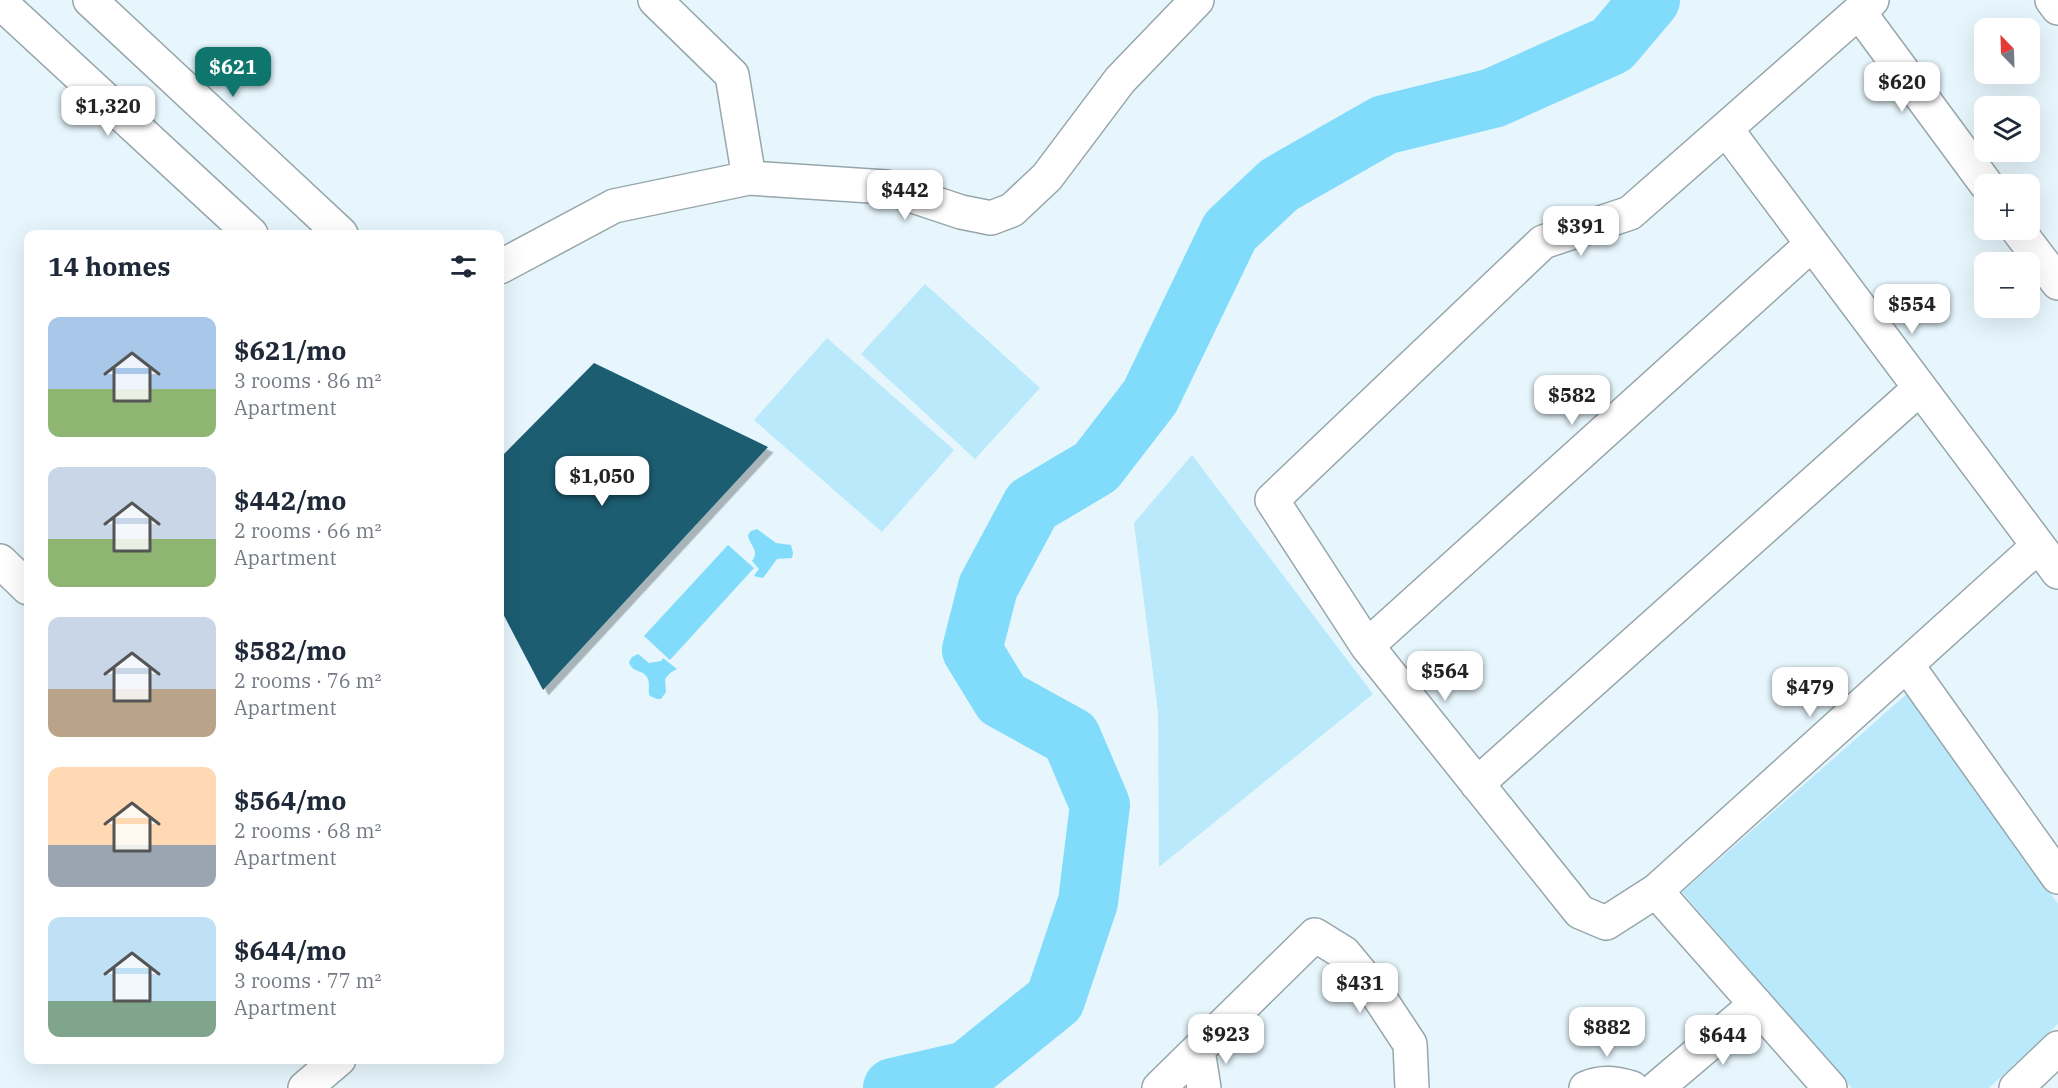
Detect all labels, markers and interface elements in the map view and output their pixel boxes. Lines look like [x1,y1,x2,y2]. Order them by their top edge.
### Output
north arrow [1974,18,2040,84]
map controls [1974,18,2040,318]
pin: $621 [197,47,269,98]
text: $621 [209,53,257,80]
pin: $620 [1866,62,1938,113]
text: $620 [1878,68,1926,95]
pin: $1,320 [59,86,157,137]
text: $1,320 [75,92,141,119]
button: layers [1974,96,2040,162]
pin: $442 [869,170,941,221]
button: + [1974,174,2040,240]
text: $442 [881,176,929,203]
pin: $391 [1545,206,1617,257]
text: $391 [1557,212,1605,239]
text: 14 homes [48,249,170,283]
icon: filters [447,250,480,283]
button: − [1974,252,2040,318]
pin: $554 [1876,284,1948,335]
text: $554 [1888,290,1936,317]
text: $621/mo [234,333,346,367]
icon: home [96,341,168,413]
text: 3 rooms · 86 m² [234,367,381,394]
pin: $582 [1536,375,1608,426]
text: $582 [1548,381,1596,408]
text: Apartment [234,394,337,421]
pin: $1,050 [553,456,651,507]
text: $1,050 [569,462,635,489]
text: $442/mo [234,483,346,517]
icon: home [96,491,168,563]
text: 2 rooms · 66 m² [234,517,381,544]
text: Apartment [234,544,337,571]
text: $582/mo [234,633,346,667]
icon: home [96,641,168,713]
pin: $564 [1409,651,1481,702]
text: $564 [1421,657,1469,684]
text: 2 rooms · 76 m² [234,667,381,694]
pin: $479 [1774,667,1846,718]
text: $479 [1786,673,1834,700]
text: Apartment [234,694,337,721]
text: $564/mo [234,783,346,817]
icon: home [96,791,168,863]
text: 2 rooms · 68 m² [234,817,381,844]
text: Apartment [234,844,337,871]
text: $644/mo [234,933,346,967]
icon: home [96,941,168,1013]
pin: $431 [1324,963,1396,1014]
text: 3 rooms · 77 m² [234,967,381,994]
text: $431 [1336,969,1384,996]
text: Apartment [234,994,337,1021]
pin: $882 [1571,1007,1643,1058]
text: $882 [1583,1013,1631,1040]
pin: $923 [1190,1014,1262,1065]
pin: $644 [1687,1015,1759,1066]
text: $923 [1202,1020,1250,1047]
text: $644 [1699,1021,1747,1048]

